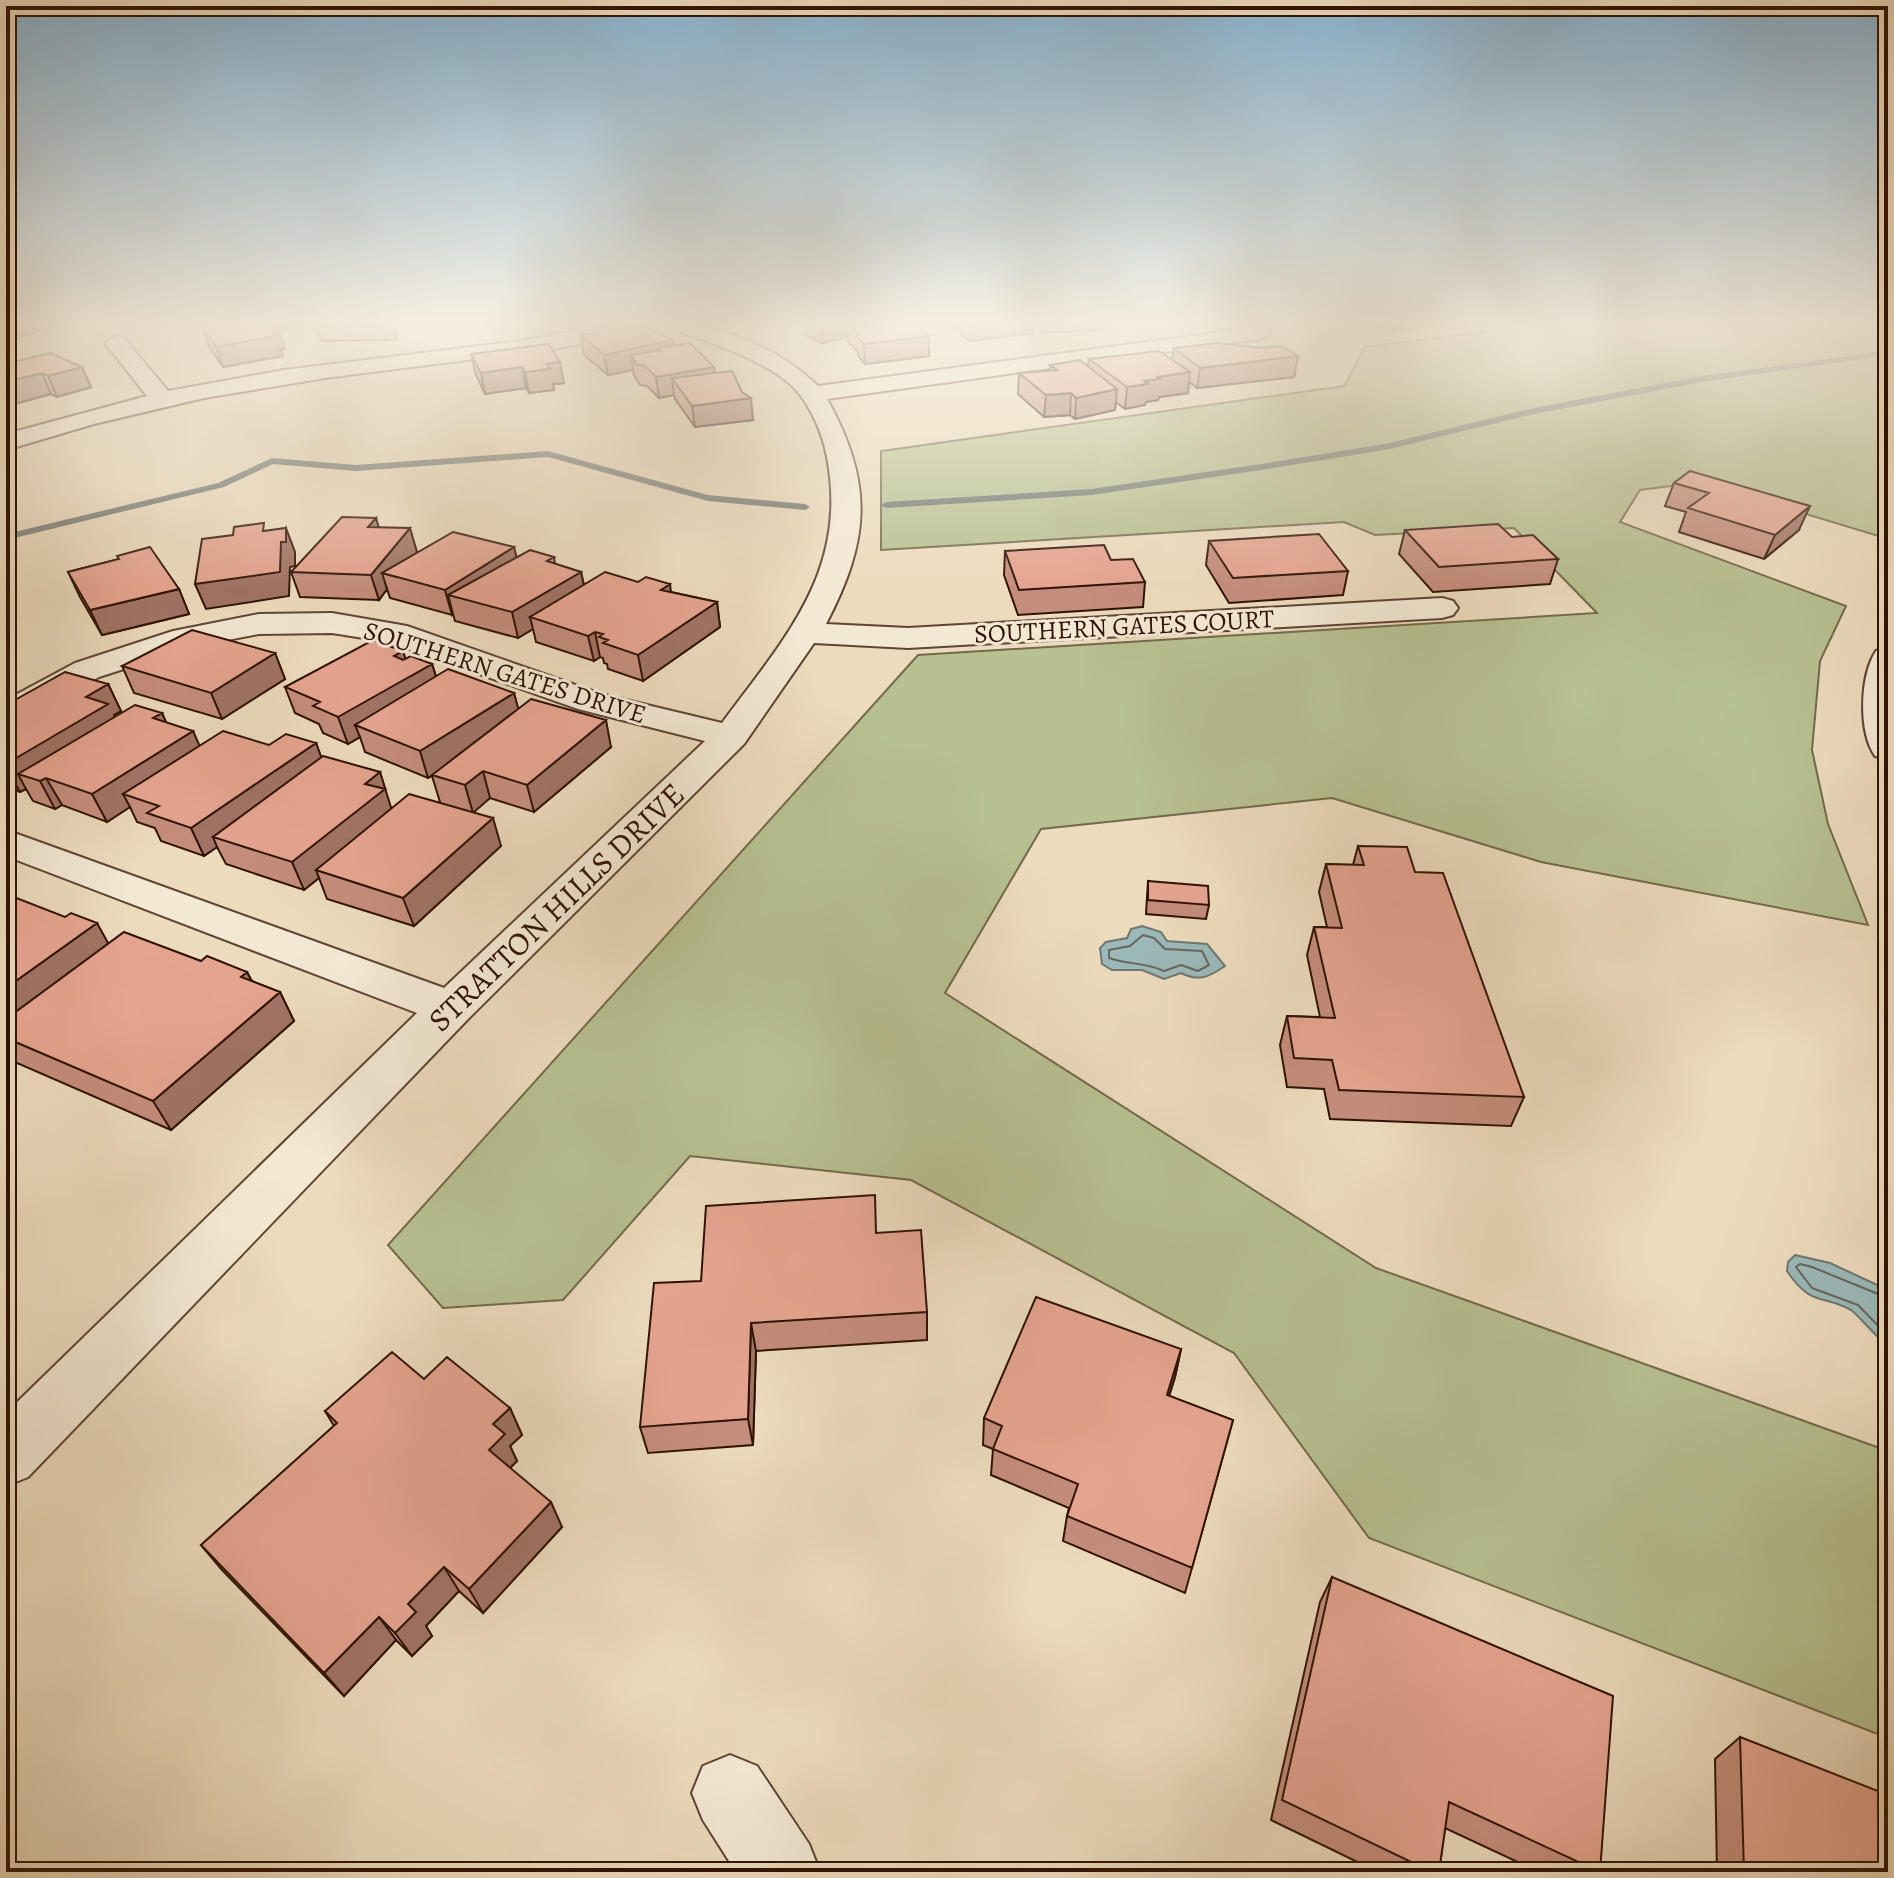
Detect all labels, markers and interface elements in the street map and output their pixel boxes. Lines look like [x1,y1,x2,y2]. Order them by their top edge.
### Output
street label: SOUTHERN GATES COURT [973,601,1275,652]
street label: SOUTHERN GATES DRIVE [359,613,650,732]
street label: STRATTON HILLS DRIVE [418,773,694,1041]

